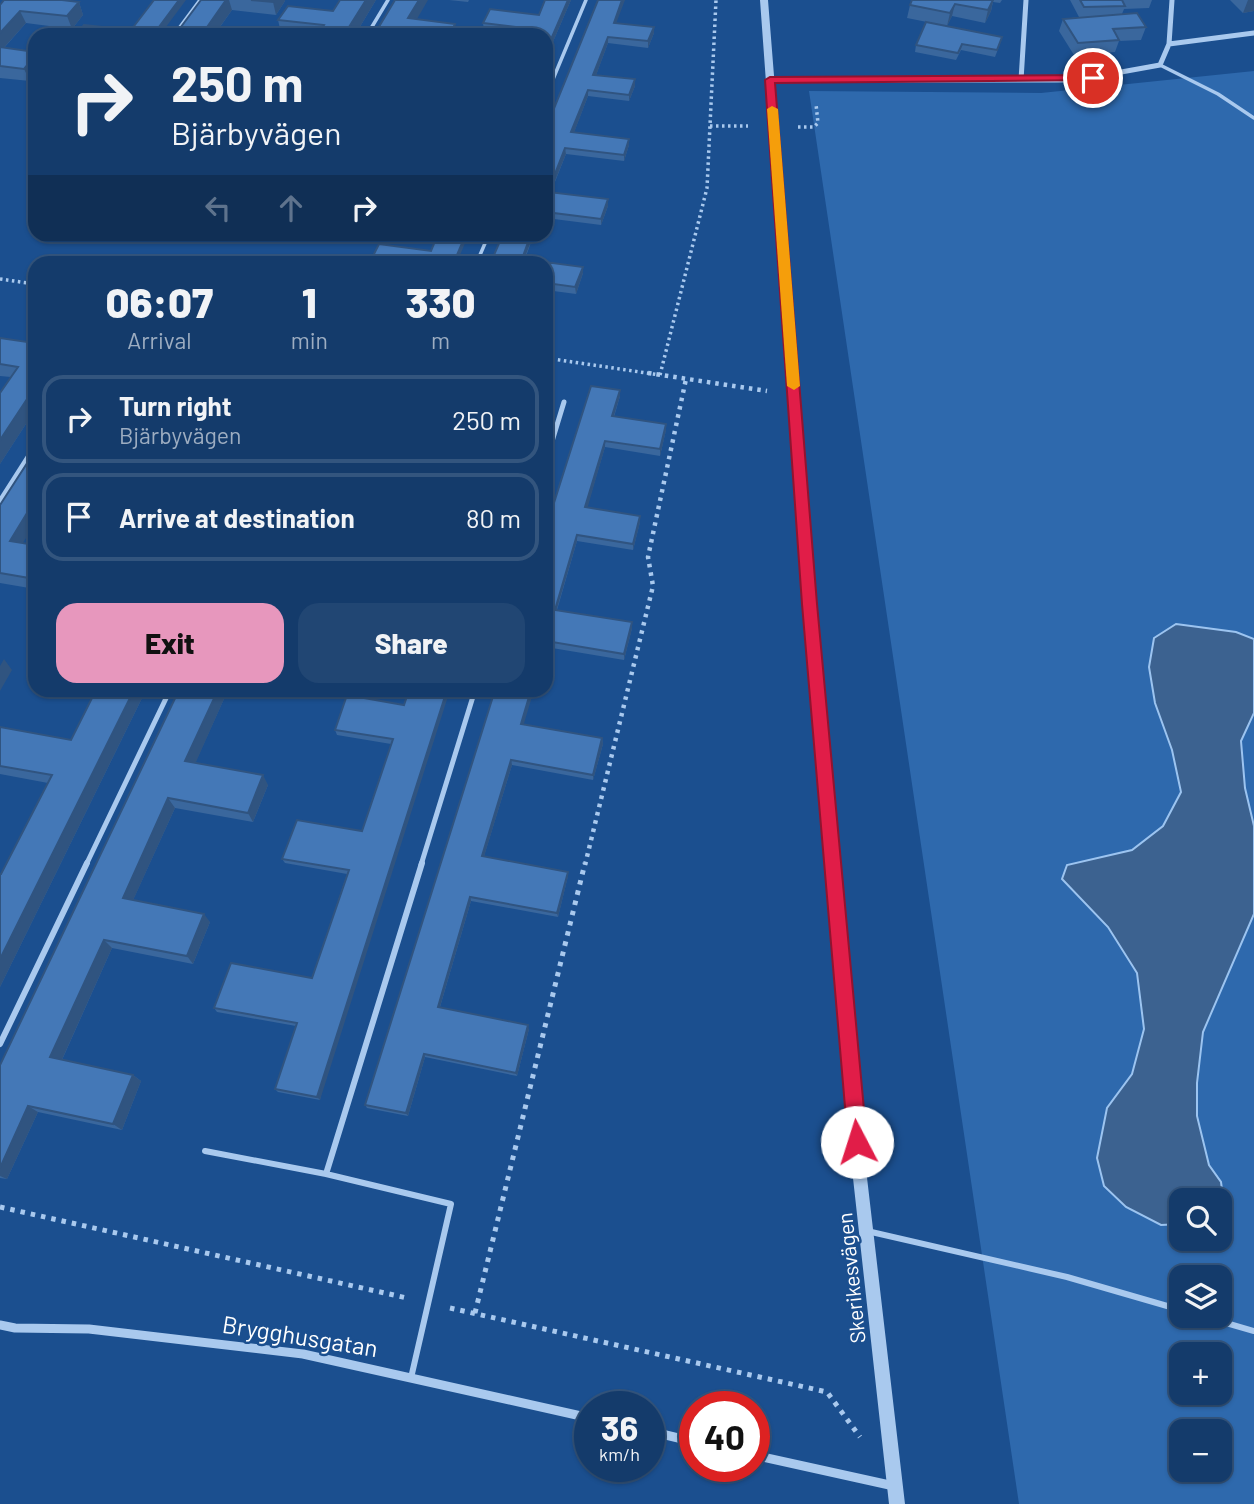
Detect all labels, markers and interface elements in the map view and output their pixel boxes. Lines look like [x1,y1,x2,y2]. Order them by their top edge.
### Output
pin [1063,48,1123,108]
text: 250 m [171,53,304,112]
icon: right [56,56,147,147]
icon: arrive [1074,59,1112,97]
text: Bjärbyvägen [171,113,341,151]
icon: left [199,189,237,227]
icon: ahead [272,189,310,227]
icon: right [345,189,383,227]
text: 06:07 [105,276,213,326]
text: 1 [302,276,317,326]
text: 330 [405,276,475,326]
text: Arrival [127,326,191,354]
text: min [291,326,328,354]
text: m [431,326,450,354]
text: Turn right [119,390,232,421]
icon: right [60,400,98,438]
text: 250 m [452,404,521,435]
text: Bjärbyvägen [119,421,241,449]
icon: arrive [60,498,98,536]
text: Arrive at destination [119,502,355,533]
text: 80 m [466,502,521,533]
button: Exit [56,603,284,683]
button: Share [298,603,525,683]
position arrow [820,1105,894,1179]
map controls [1169,1188,1232,1482]
button: search [1169,1188,1232,1251]
street label: Skerikesvägen [831,1212,870,1345]
button: layers [1169,1265,1232,1328]
street label: Brygghusgatan [220,1309,380,1362]
button: + [1169,1342,1232,1405]
speed limit sign: 40 [679,1391,770,1482]
text: 36 [601,1406,638,1448]
button: − [1169,1419,1232,1482]
text: km/h [599,1443,640,1465]

